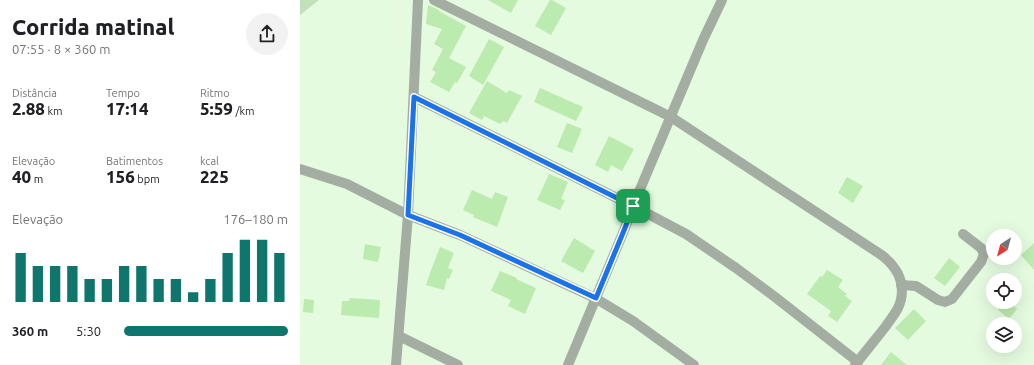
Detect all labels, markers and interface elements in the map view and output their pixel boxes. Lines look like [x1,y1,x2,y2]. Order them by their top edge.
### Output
button: share [246,13,288,55]
text: Corrida matinal [12,14,174,39]
text: 07:55 · 8 × 360 m [12,42,111,56]
text: Distância [12,87,57,99]
text: Tempo [106,87,140,99]
text: Ritmo [200,87,230,99]
text: 2.88 [12,99,45,118]
text: 17:14 [106,99,149,118]
text: 5:59 [200,99,233,118]
text: km [45,105,63,117]
text: /km [233,105,255,117]
text: Elevação [12,155,55,167]
text: Batimentos [106,155,163,167]
text: kcal [200,155,219,167]
text: 40 [12,167,31,186]
text: 156 [106,167,135,186]
text: 225 [200,167,229,186]
text: m [31,173,43,185]
text: bpm [135,173,160,185]
pin [616,189,650,223]
icon: arrive [622,195,644,217]
text: Elevação [12,212,63,226]
text: 176–180 m [223,212,288,226]
north arrow [986,229,1022,265]
map controls [986,229,1022,353]
button: locate [986,273,1022,309]
button: layers [986,317,1022,353]
text: 360 m [12,324,48,338]
text: 5:30 [76,324,101,338]

